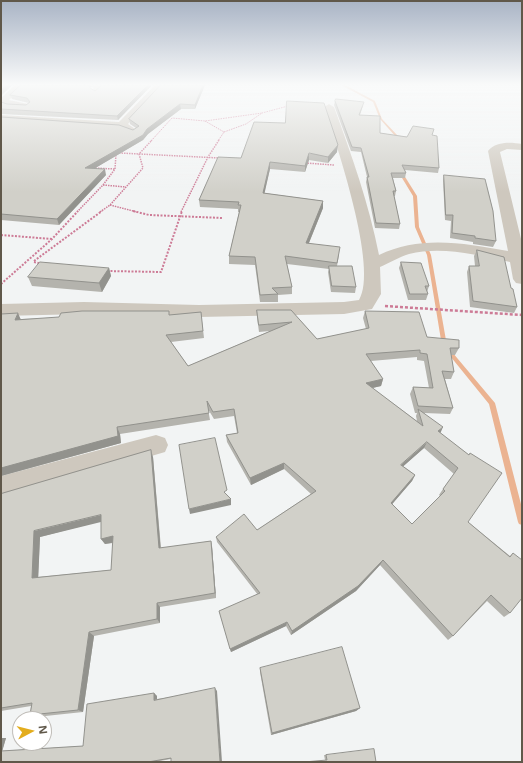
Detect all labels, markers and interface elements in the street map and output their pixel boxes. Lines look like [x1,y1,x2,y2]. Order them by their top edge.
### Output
north arrow [12,711,52,751]
text: N [35,724,51,735]

